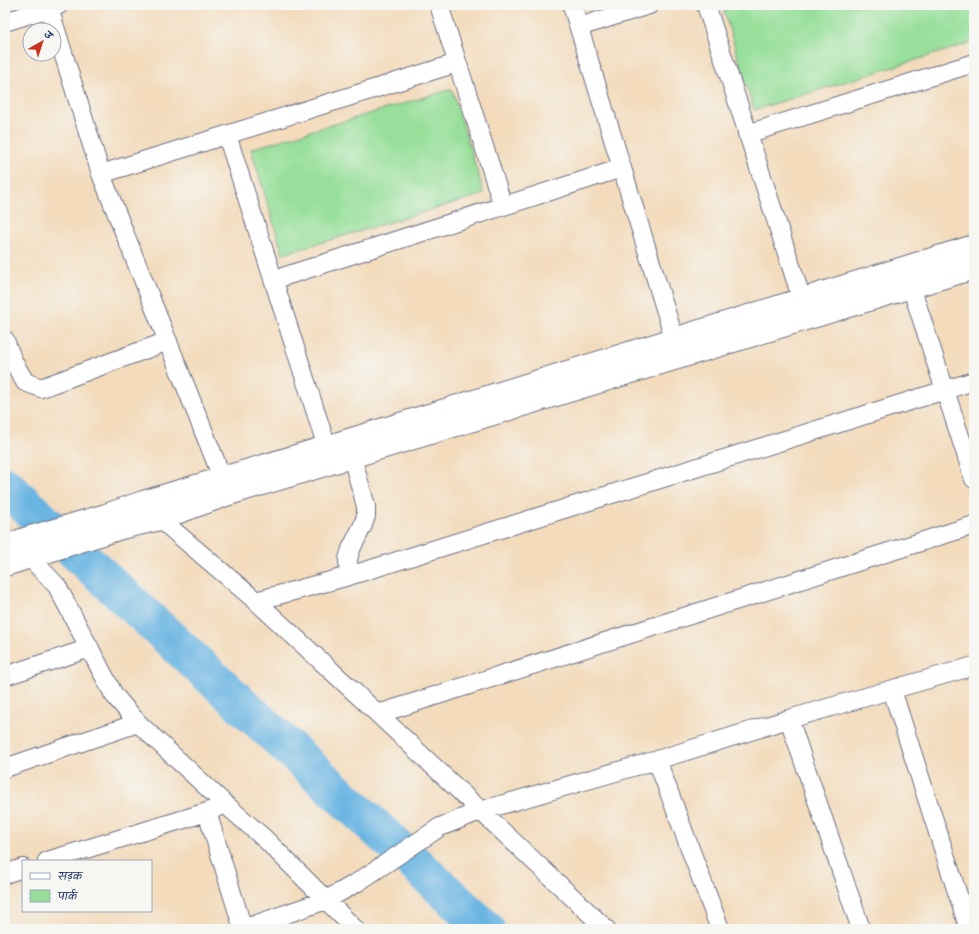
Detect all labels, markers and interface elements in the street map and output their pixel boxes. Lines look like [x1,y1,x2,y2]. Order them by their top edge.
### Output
north arrow [22,22,62,62]
text: उ [39,26,58,45]
legend [22,860,152,912]
text: सड़क [58,867,84,886]
text: पार्क [57,887,79,906]

